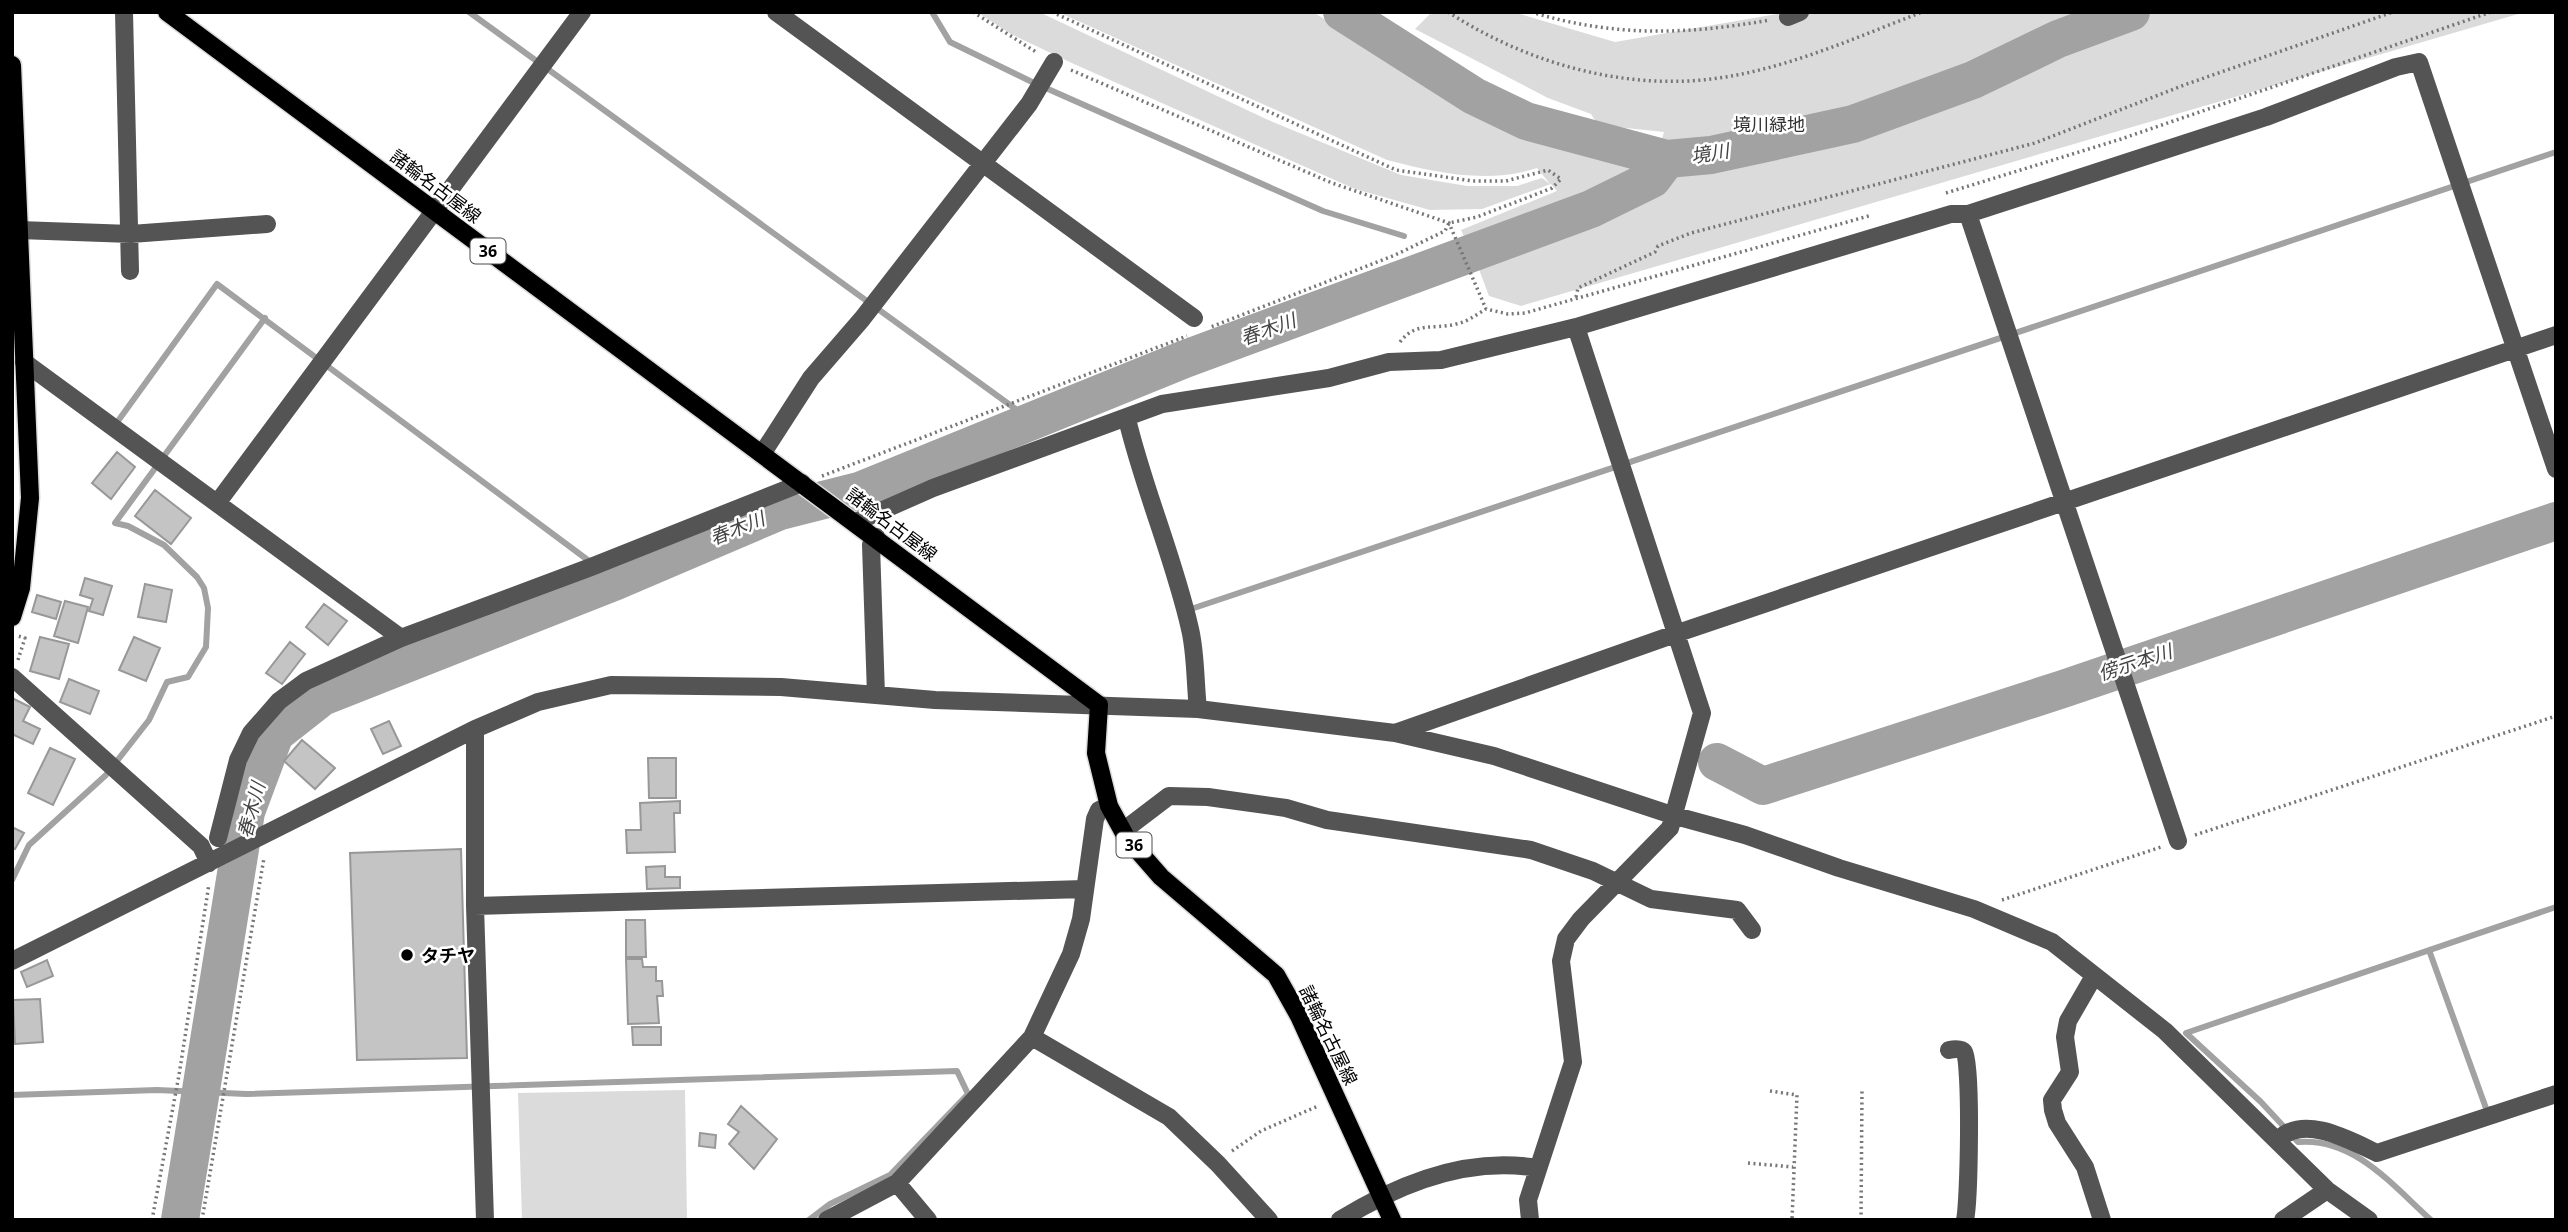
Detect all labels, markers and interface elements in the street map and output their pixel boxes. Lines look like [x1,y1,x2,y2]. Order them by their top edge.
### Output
park label: 境川緑地 [1733,112,1805,136]
water label: 境川 [1689,137,1733,169]
street label: 諸輪名古屋線 [386,144,486,228]
road number: 36 [470,238,505,264]
water label: 春木川 [1237,306,1301,351]
street label: 諸輪名古屋線 [842,482,942,566]
water label: 春木川 [706,505,770,551]
water label: 傍示本川 [2095,637,2177,686]
water label: 春木川 [231,777,271,841]
road number: 36 [1116,832,1152,858]
place label: タチヤ [421,943,475,967]
marker: タチヤ [399,947,415,963]
street label: 諸輪名古屋線 [1295,981,1363,1089]

